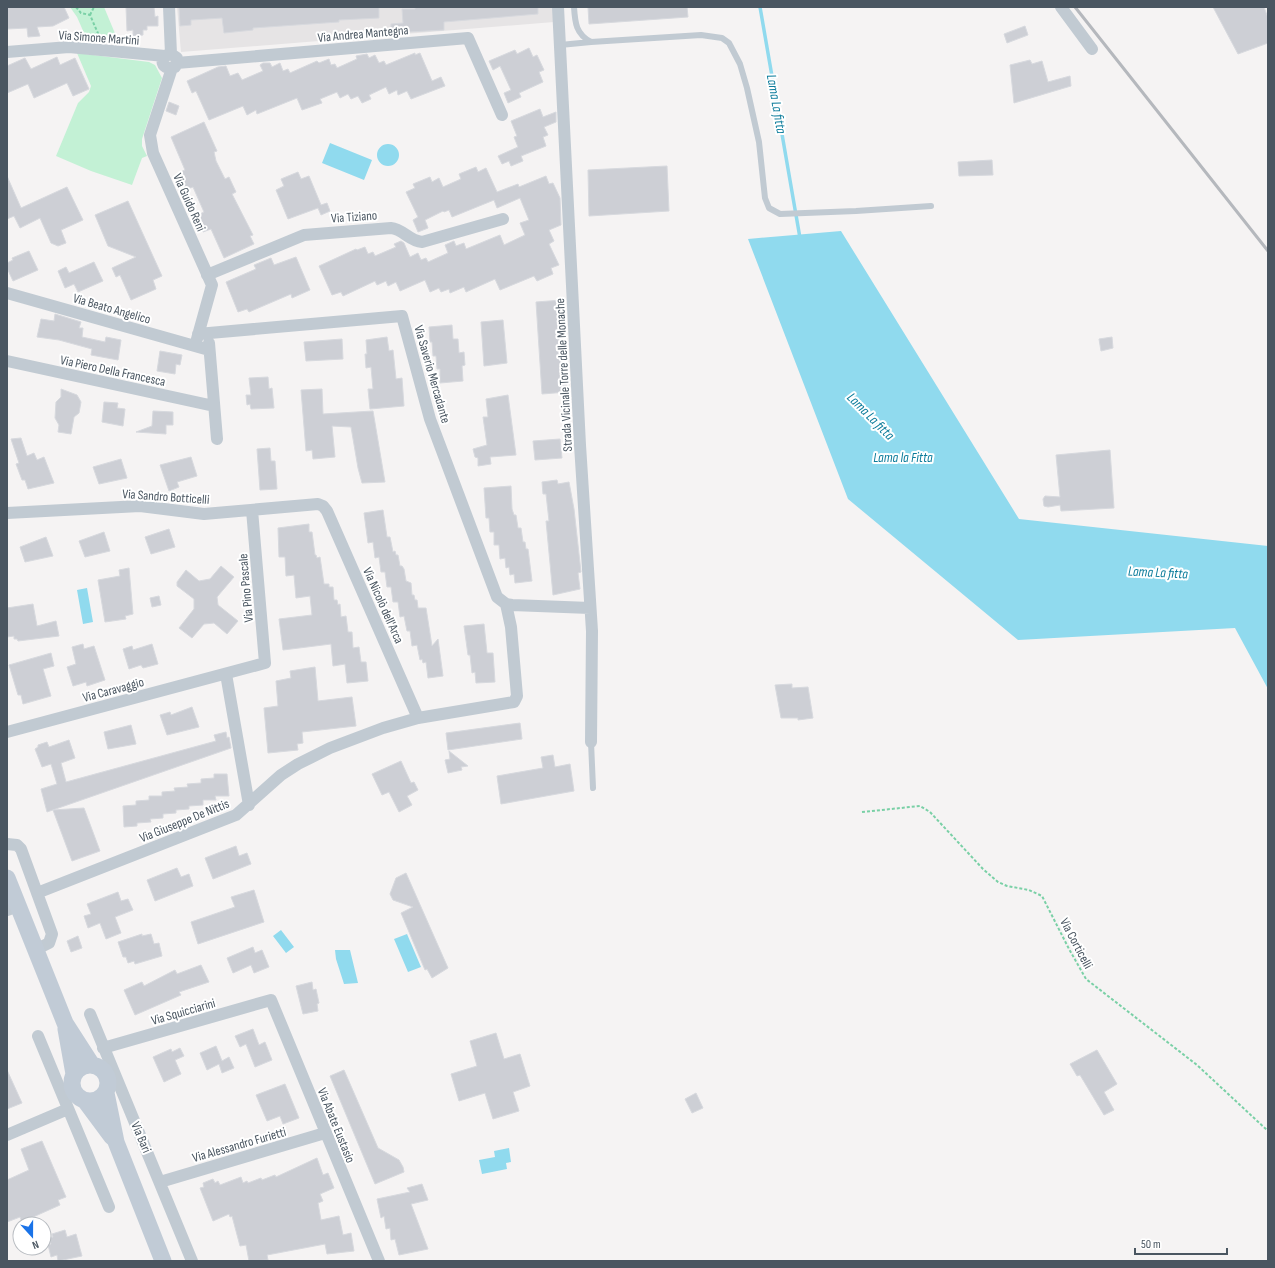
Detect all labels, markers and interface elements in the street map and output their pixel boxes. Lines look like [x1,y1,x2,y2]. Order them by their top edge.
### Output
street label: Via Andrea Mantegna [317,22,409,46]
street label: Via Simone Martini [58,27,140,49]
water label: Lama La fitta [763,73,790,135]
street label: Via Guido Reni [169,171,209,234]
street label: Via Tiziano [331,207,378,227]
street label: Via Beato Angelico [71,290,152,328]
street label: Strada Vicinale Torre delle Monache [552,298,576,452]
street label: Via Saverio Mercadante [410,323,454,425]
street label: Via Piero Della Francesca [59,352,167,390]
water label: Lama La fitta [843,389,898,444]
water label: Lama la Fitta [873,449,933,466]
street label: Via Sandro Botticelli [122,486,210,508]
street label: Via Pino Pascale [235,553,257,623]
water label: Lama La fitta [1128,562,1189,583]
street label: Via Nicolò dell'Arca [359,565,407,646]
street label: Via Caravaggio [81,674,146,706]
street label: Via Giuseppe De Nittis [137,796,232,846]
street label: Via Corticelli [1056,915,1096,972]
street label: Via Squicciarini [149,995,217,1029]
street label: Via Abate Eustasio [314,1086,358,1165]
street label: Via Bari [127,1119,155,1155]
street label: Via Alessandro Furietti [191,1124,288,1166]
north arrow [12,1216,52,1256]
scale bar [1135,1230,1227,1256]
text: 50 m [1141,1237,1161,1252]
text: N [30,1238,40,1252]

